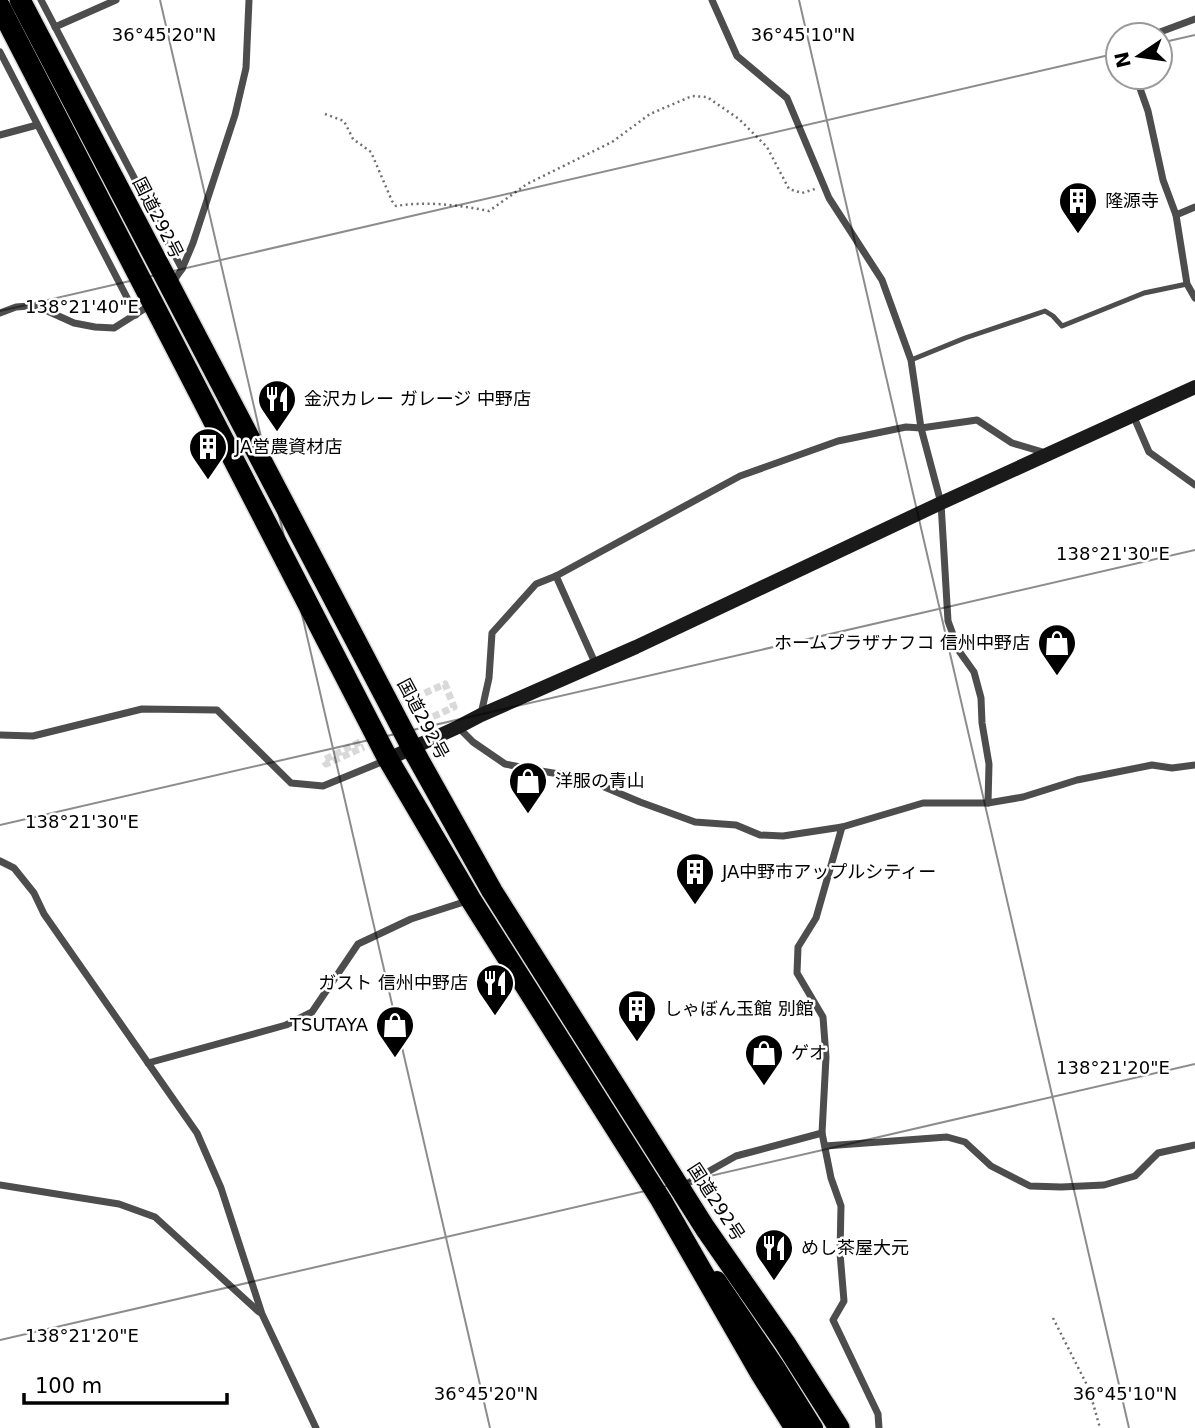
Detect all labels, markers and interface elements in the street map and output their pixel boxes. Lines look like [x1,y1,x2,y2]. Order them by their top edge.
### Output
north arrow [1104,21,1174,91]
text: 36°45'20"N [112,24,216,45]
text: 36°45'10"N [751,24,855,45]
text: N [1110,50,1135,70]
street label: 国道292号 [129,174,188,262]
building icon: 隆源寺 [1057,180,1099,235]
place label: 隆源寺 [1105,190,1159,211]
text: 138°21'40"E [25,296,139,317]
restaurant icon: 金沢カレー ガレージ 中野店 [256,378,298,433]
place label: 金沢カレー ガレージ 中野店 [304,388,531,409]
building icon: JA営農資材店 [187,426,229,481]
place label: JA営農資材店 [234,436,342,457]
text: 138°21'30"E [1056,543,1170,564]
shop icon: ホームプラザナフコ 信州中野店 [1036,622,1078,677]
place label: ホームプラザナフコ 信州中野店 [774,632,1030,653]
street label: 国道292号 [393,675,453,763]
shop icon: 洋服の青山 [507,760,549,815]
place label: 洋服の青山 [555,770,645,791]
text: 138°21'30"E [25,811,139,832]
building icon: JA中野市アップルシティー [674,851,716,906]
place label: JA中野市アップルシティー [721,861,936,882]
restaurant icon: ガスト 信州中野店 [474,962,516,1017]
place label: ガスト 信州中野店 [318,972,468,993]
building icon: しゃぼん玉館 別館 [616,988,658,1043]
place label: しゃぼん玉館 別館 [664,998,814,1019]
shop icon: TSUTAYA [374,1004,416,1059]
place label: TSUTAYA [289,1014,369,1035]
shop icon: ゲオ [743,1032,785,1087]
place label: ゲオ [791,1042,827,1063]
text: 138°21'20"E [1056,1057,1170,1078]
street label: 国道292号 [684,1159,749,1244]
restaurant icon: めし茶屋大元 [753,1227,795,1282]
place label: めし茶屋大元 [801,1237,909,1258]
text: 138°21'20"E [25,1325,139,1346]
scale bar [24,1362,228,1406]
text: 100 m [35,1374,102,1398]
text: 36°45'20"N [434,1383,538,1404]
text: 36°45'10"N [1073,1383,1177,1404]

